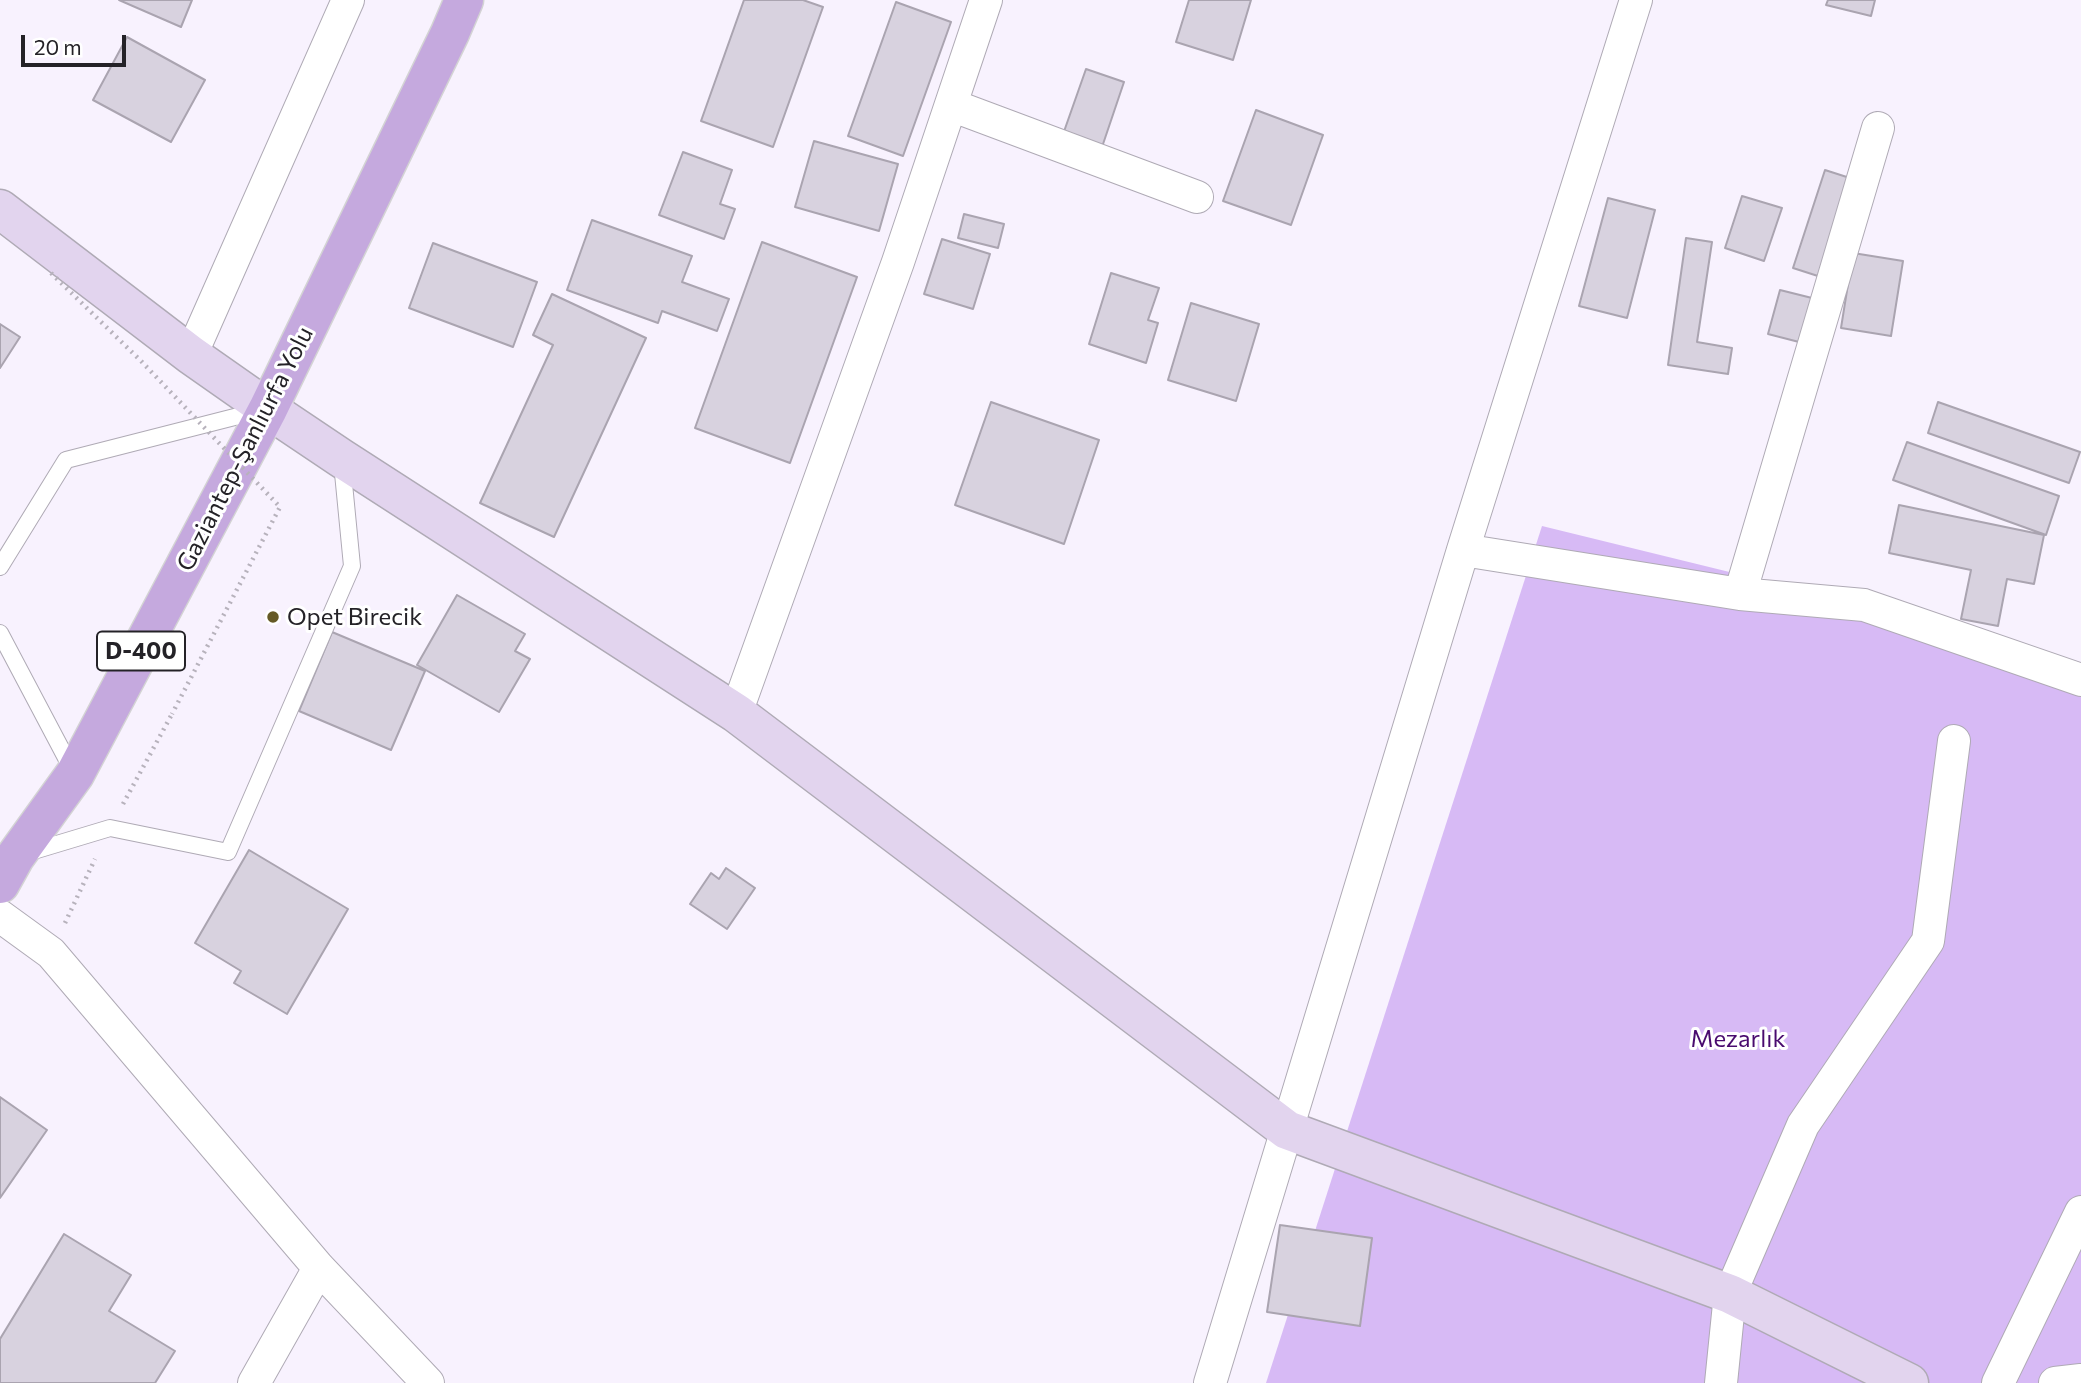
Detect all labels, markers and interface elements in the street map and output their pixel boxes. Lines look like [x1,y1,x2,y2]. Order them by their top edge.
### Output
scale bar [24,21,130,65]
text: 20 m [34,34,82,59]
street label: Gaziantep-Şanlıurfa Yolu [171,322,319,576]
place label: Opet Birecik [287,603,422,631]
marker: Opet Birecik [265,609,281,625]
road number: D-400 [97,632,185,670]
park label: Mezarlık [1691,1025,1785,1053]

